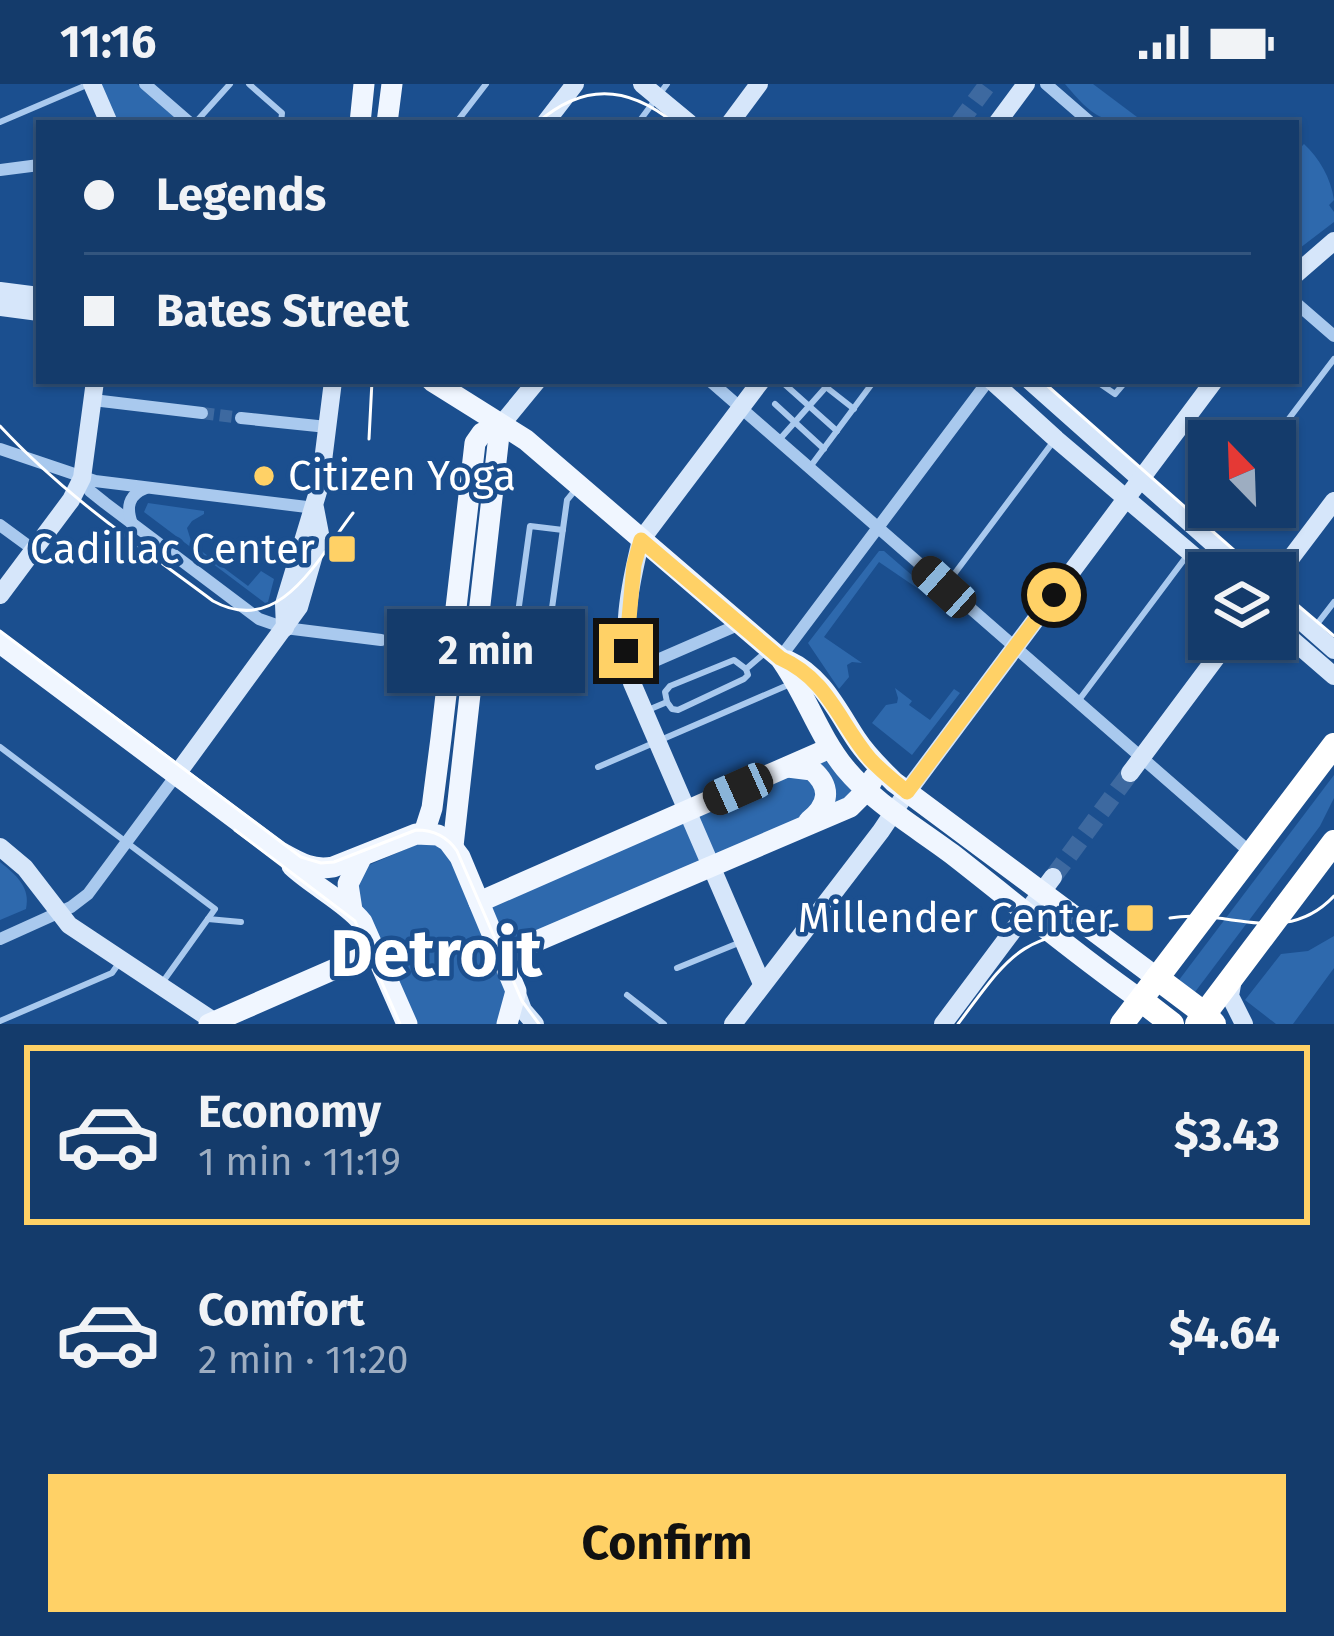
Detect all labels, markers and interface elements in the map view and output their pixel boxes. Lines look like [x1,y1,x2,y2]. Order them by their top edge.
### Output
text: 11:16 [60,15,156,69]
text: Legends [156,168,326,222]
text: Bates Street [156,284,409,338]
north arrow [1188,420,1296,528]
map controls [1188,420,1296,660]
place label: Citizen Yoga [288,451,516,501]
marker: Citizen Yoga [251,463,277,489]
place label: Cadillac Center [30,524,315,574]
marker: Cadillac Center [326,533,358,565]
car [905,550,983,624]
button: layers [1188,552,1296,660]
route start [1027,568,1081,622]
callout: 2 min [386,609,584,693]
route end [599,624,653,678]
text: 2 min [438,628,534,674]
car [698,758,778,820]
place label: Millender Center [797,893,1113,943]
marker: Millender Center [1124,902,1156,934]
district label: Detroit [330,914,544,993]
icon: car [54,1081,162,1189]
text: Economy [198,1085,381,1139]
text: $3.43 [1174,1108,1280,1162]
text: 1 min · 11:19 [198,1139,401,1185]
icon: car [54,1279,162,1387]
text: Comfort [198,1283,365,1337]
text: $4.64 [1169,1306,1280,1360]
text: 2 min · 11:20 [198,1337,409,1383]
button: Confirm [48,1474,1286,1612]

